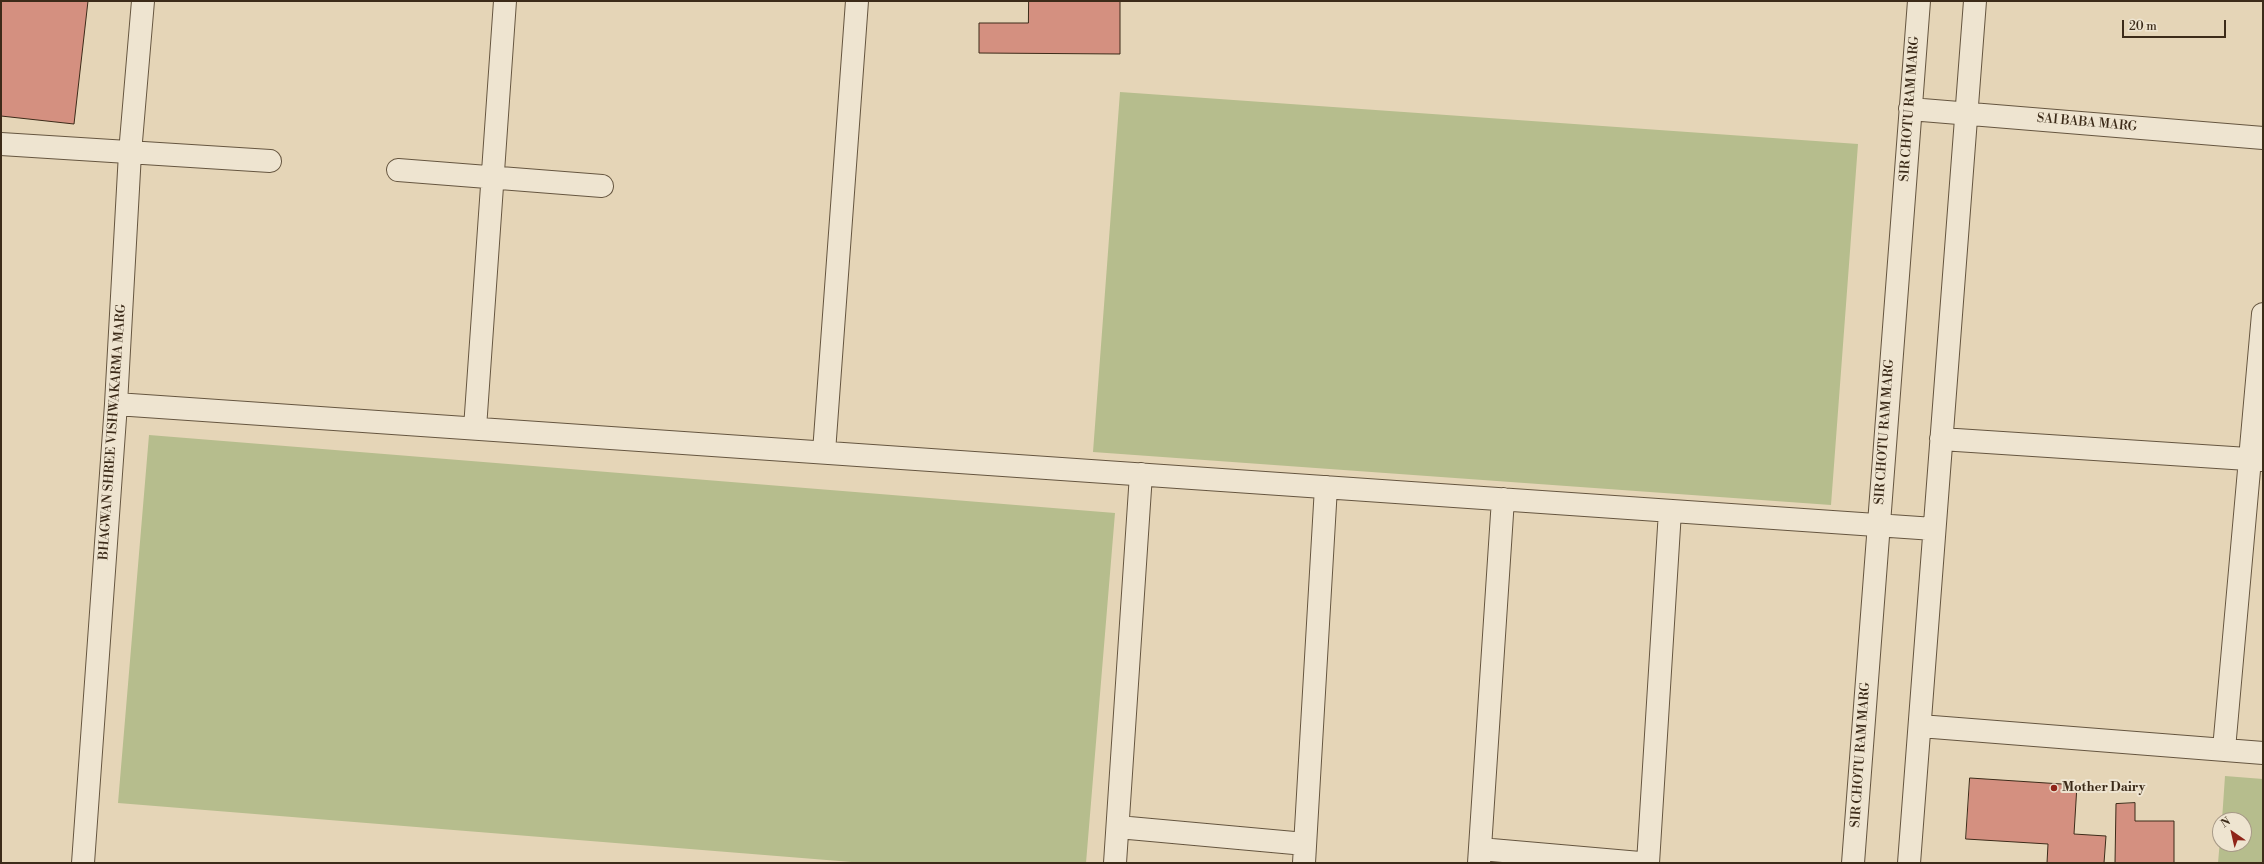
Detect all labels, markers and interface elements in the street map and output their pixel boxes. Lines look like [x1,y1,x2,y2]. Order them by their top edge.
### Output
scale bar [2124,12,2228,38]
text: 20 m [2129,19,2157,34]
street label: SIR CHOTU RAM MARG [1897,36,1923,182]
street label: SAI BABA MARG [2036,111,2138,135]
street label: BHAGWAN SHREE VISHWAKARMA MARG [96,303,130,561]
street label: SIR CHOTU RAM MARG [1872,359,1898,505]
street label: SIR CHOTU RAM MARG [1848,682,1874,828]
place label: Mother Dairy [2062,780,2145,796]
marker: Mother Dairy [2049,783,2059,793]
north arrow [2212,812,2252,852]
text: N [2218,815,2233,831]

